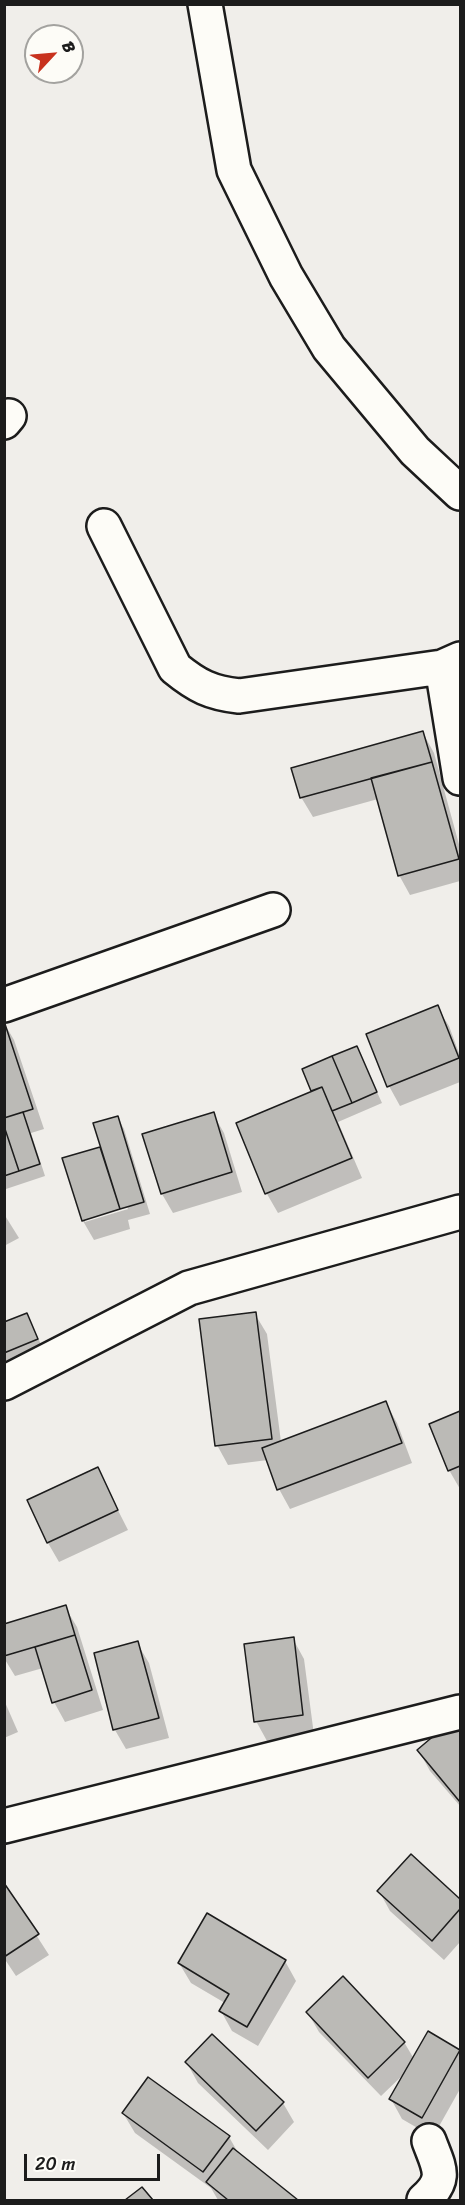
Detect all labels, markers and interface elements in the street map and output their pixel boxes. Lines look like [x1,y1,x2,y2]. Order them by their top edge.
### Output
north arrow [24,24,84,84]
text: B [54,36,84,58]
scale bar [27,2142,164,2180]
text: 20 m [35,2148,75,2180]

